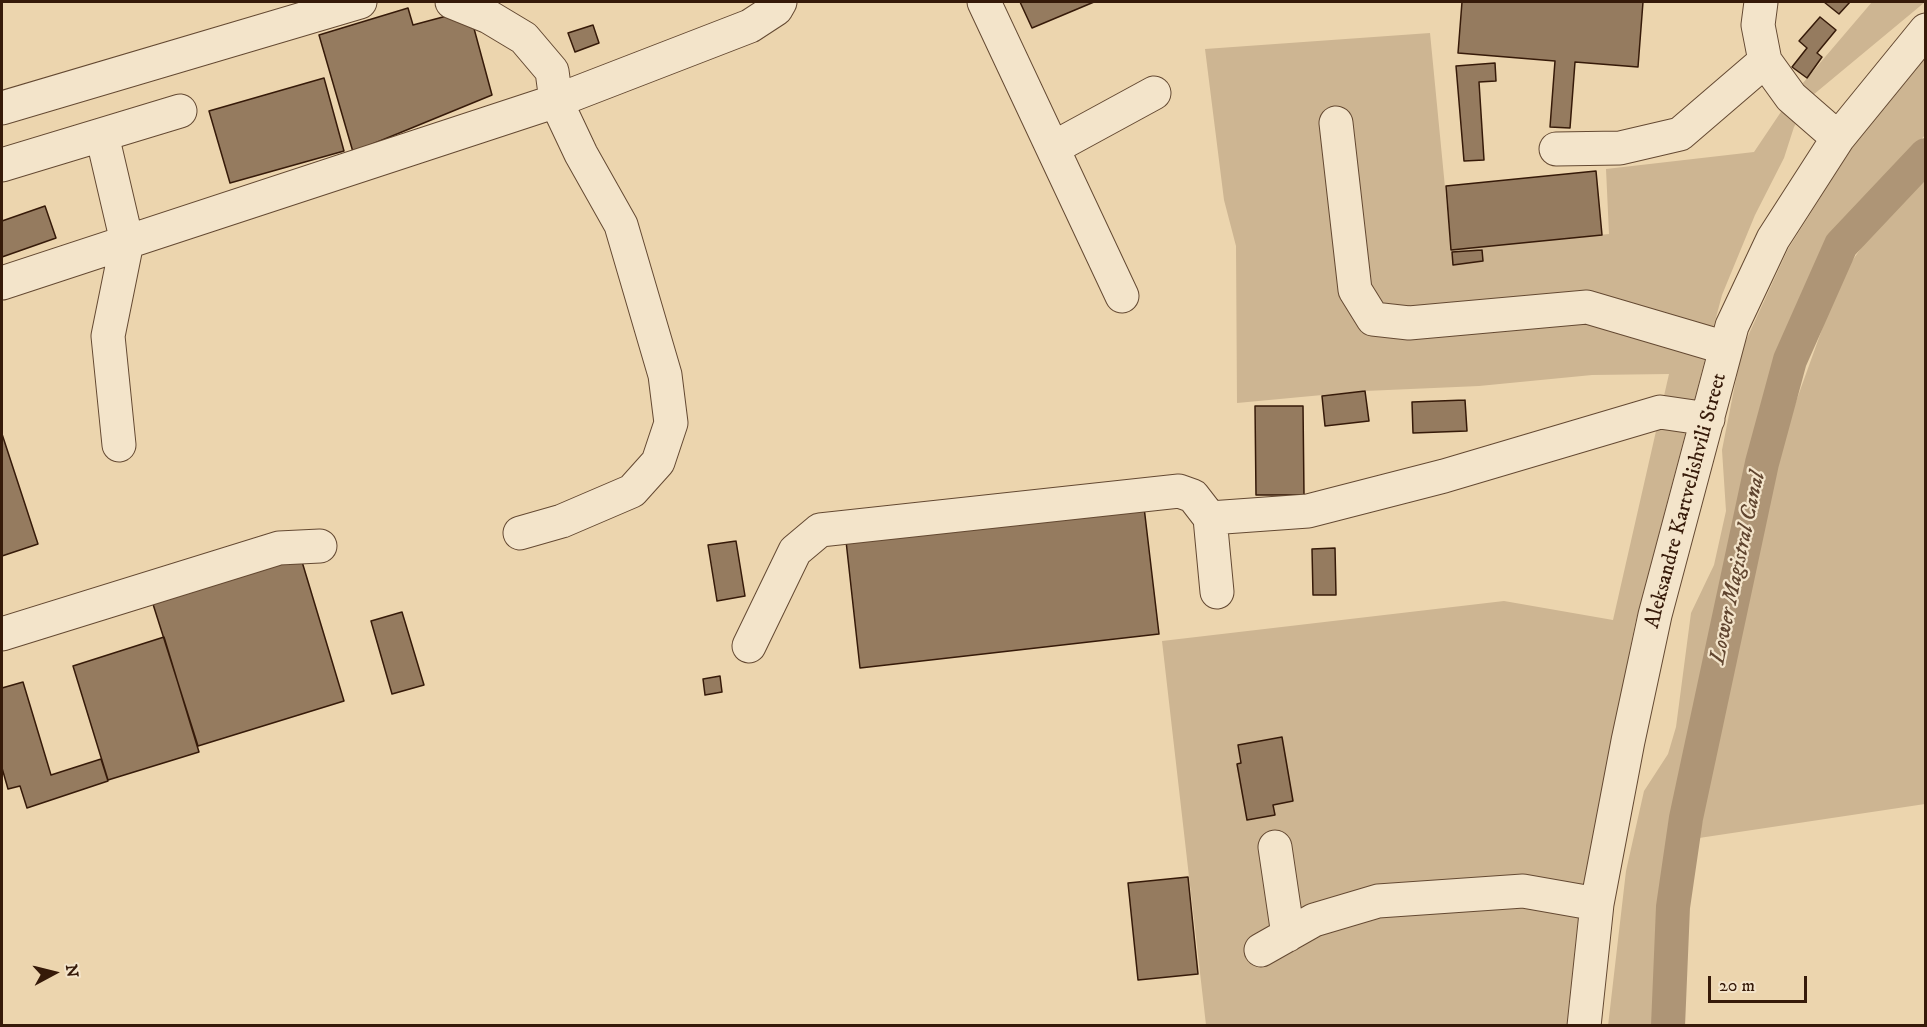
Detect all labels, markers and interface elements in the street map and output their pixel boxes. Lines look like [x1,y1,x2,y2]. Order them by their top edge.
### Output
street label: Aleksandre Kartvelishvili Street [1641,371,1733,631]
water label: Lower Magistral Canal [1706,469,1772,667]
north arrow [24,943,84,1003]
text: N [61,963,83,979]
scale bar [1711,964,1810,1002]
text: 20 m [1719,975,1755,997]

